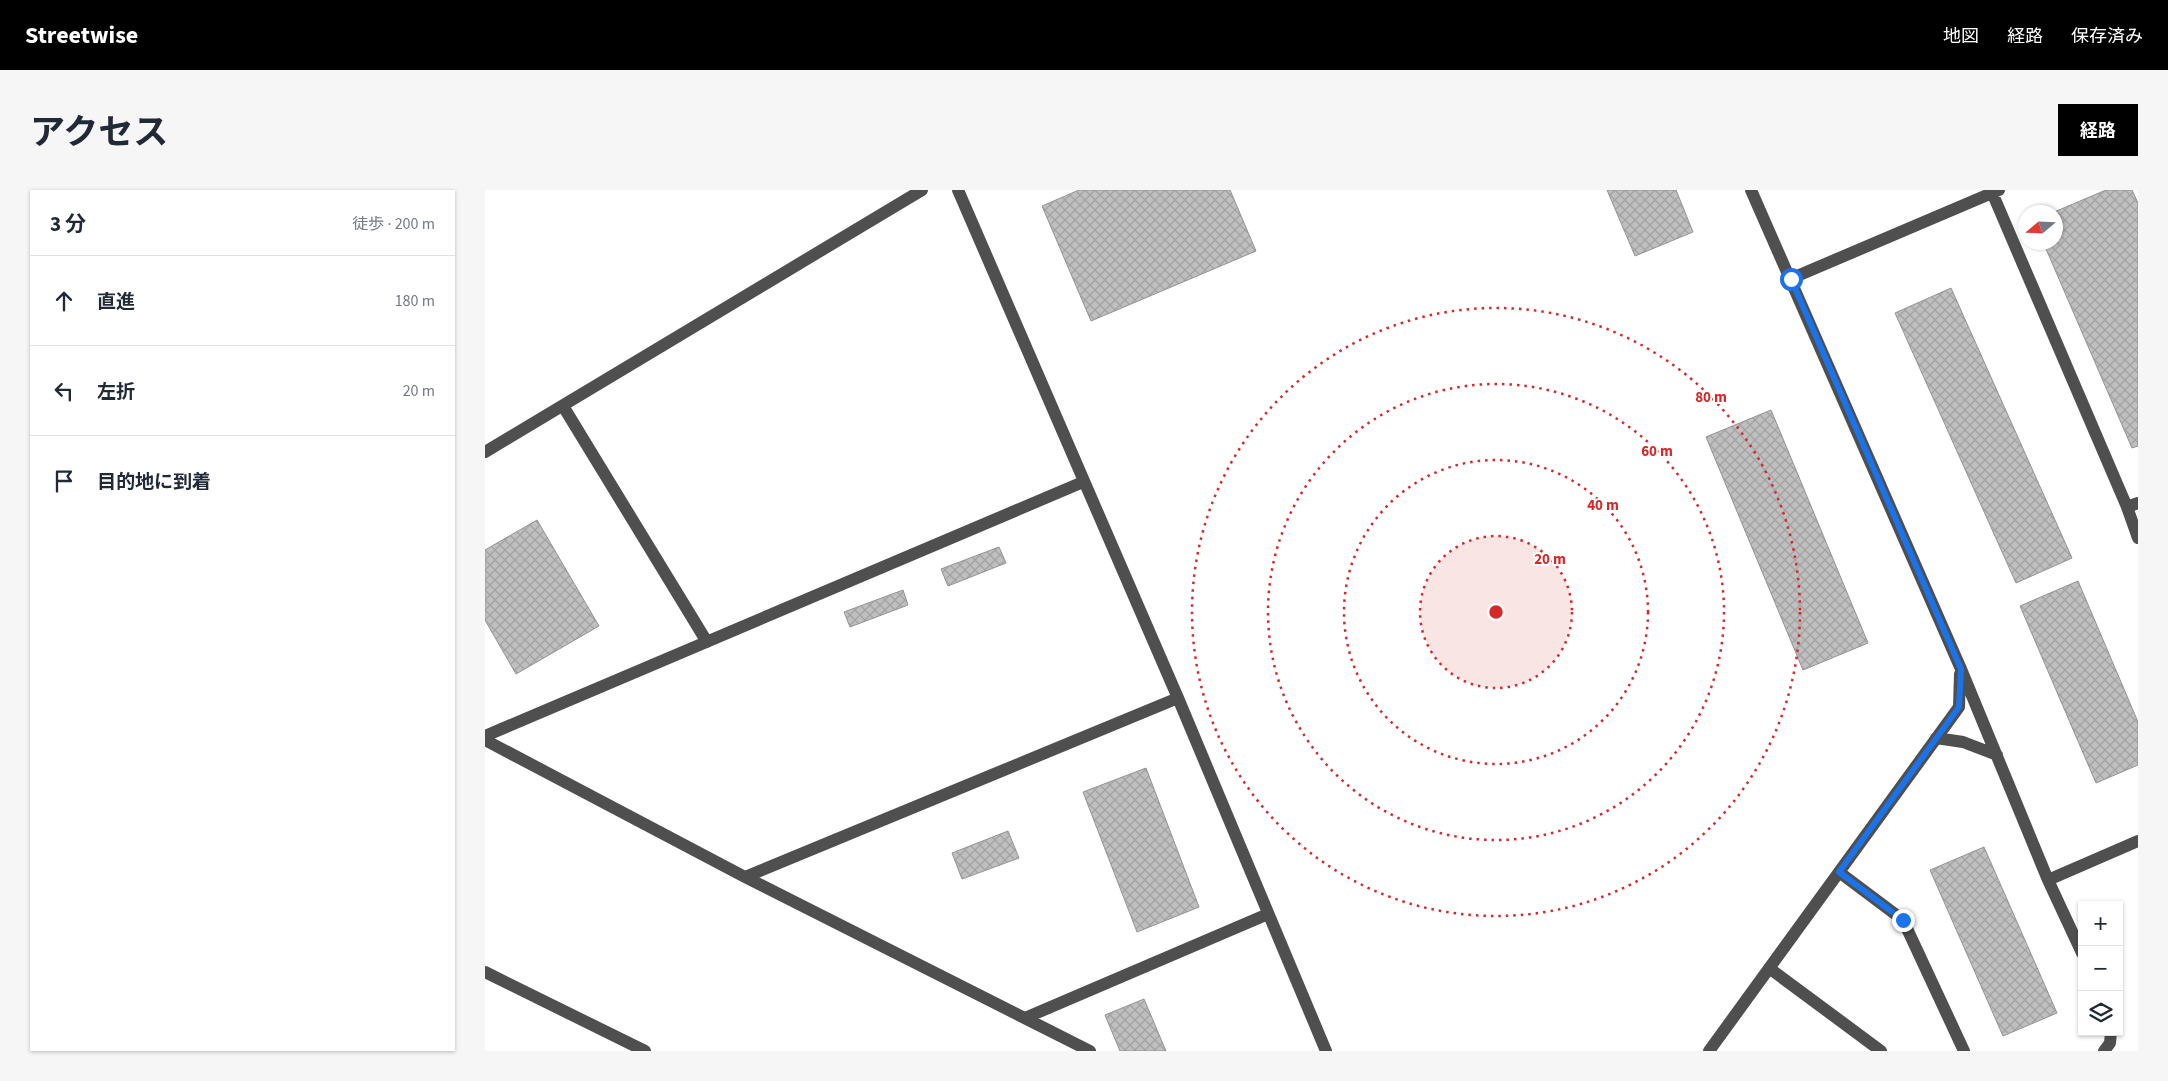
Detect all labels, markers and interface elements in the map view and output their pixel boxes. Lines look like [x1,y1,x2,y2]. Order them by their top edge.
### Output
text: Streetwise [25,18,138,53]
text: 地図 [1943,24,1979,49]
text: 経路 [2007,24,2043,49]
text: 保存済み [2071,24,2143,49]
button: 経路 [2058,104,2138,156]
text: アクセス [30,108,168,158]
north arrow [2018,205,2063,250]
text: 3 分 [50,209,86,239]
text: 徒歩 · 200 m [352,213,435,235]
route start [1780,268,1803,291]
icon: ahead [50,287,78,315]
text: 直進 [97,289,135,316]
text: 180 m [395,290,435,312]
icon: left [50,377,78,405]
text: 左折 [97,379,135,406]
text: 20 m [403,380,435,402]
text: 80 m [1695,387,1727,408]
text: 60 m [1641,441,1673,462]
icon: arrive [50,467,78,495]
text: 目的地に到着 [97,469,211,496]
text: 40 m [1587,495,1619,516]
text: 20 m [1534,549,1566,570]
centre of rings [1487,603,1505,621]
map controls [2078,901,2123,1036]
button: + [2078,901,2123,946]
route end [1892,909,1915,932]
button: − [2078,946,2123,991]
button: layers [2078,991,2123,1036]

